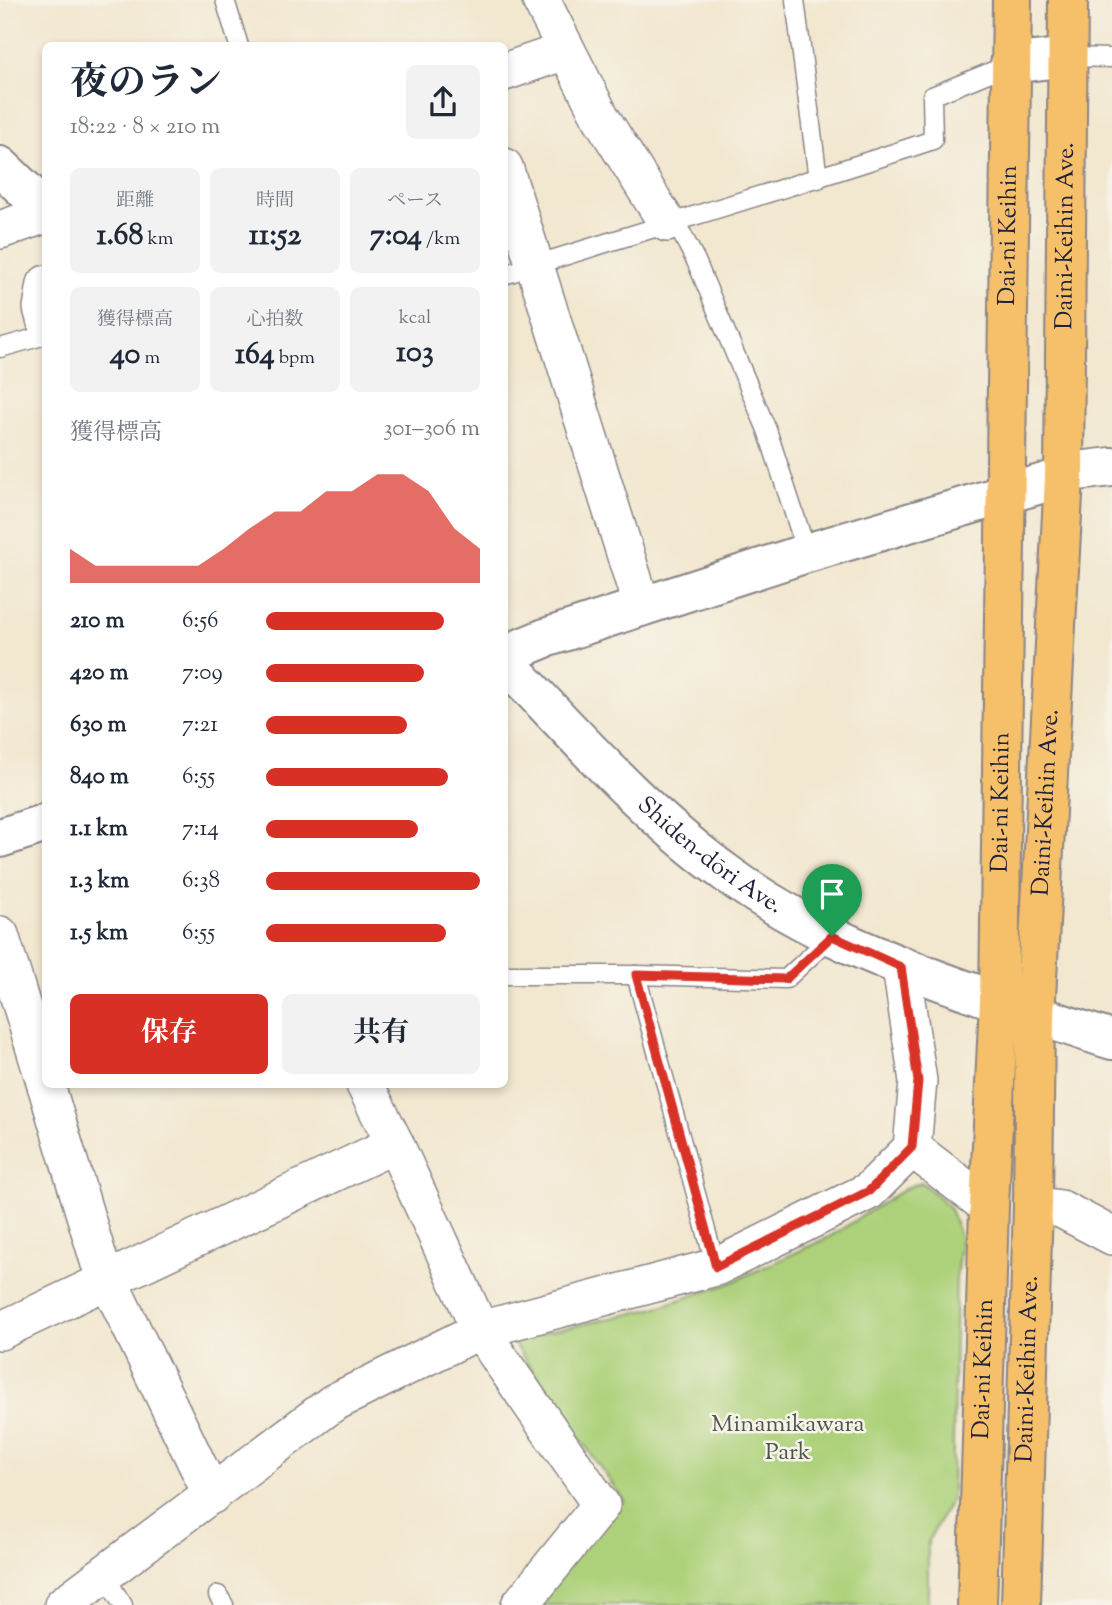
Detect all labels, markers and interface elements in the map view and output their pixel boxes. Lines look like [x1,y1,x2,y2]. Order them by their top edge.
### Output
text: 夜のラン [70,58,222,112]
button: share [406,65,480,139]
text: 18:22 · 8 × 210 m [70,111,220,144]
street label: Daini-Keihin Ave. [1048,142,1084,330]
street label: Dai-ni Keihin [991,165,1027,306]
text: 距離 [116,188,154,215]
text: 時間 [256,188,294,215]
text: ペース [387,188,443,215]
text: 1.68 [96,215,143,258]
text: 11:52 [249,215,301,258]
text: 7:04 [370,215,422,258]
text: km [143,226,174,253]
text: /km [422,226,460,253]
text: kcal [399,305,431,332]
text: 獲得標高 [97,307,173,334]
text: 心拍数 [246,307,304,334]
text: 103 [396,332,434,375]
text: 40 [110,334,140,377]
text: 164 [235,334,275,377]
text: m [140,345,160,372]
text: bpm [275,345,315,372]
text: 301–306 m [383,413,480,446]
text: 獲得標高 [70,417,162,450]
text: 210 m [70,605,124,638]
text: 6:56 [182,605,218,638]
text: 420 m [70,657,128,690]
text: 7:09 [182,657,223,690]
street label: Daini-Keihin Ave. [1024,708,1068,897]
text: 630 m [70,709,127,742]
text: 7:21 [182,709,218,742]
street label: Dai-ni Keihin [984,732,1019,873]
text: 840 m [70,761,129,794]
text: 6:55 [182,761,215,794]
street label: Shiden-dōri Ave. [629,789,789,923]
text: 1.1 km [70,813,128,846]
text: 7:14 [182,813,219,846]
pin [802,864,862,936]
text: 1.3 km [70,865,129,898]
text: 6:38 [182,865,220,898]
icon: arrive [813,875,851,913]
text: 1.5 km [70,917,128,950]
text: 6:55 [182,917,215,950]
button: 保存 [70,994,268,1074]
button: 共有 [282,994,480,1074]
street label: Daini-Keihin Ave. [1008,1275,1048,1463]
street label: Dai-ni Keihin [965,1298,1003,1440]
park label: Minamikawara Park [711,1408,865,1470]

